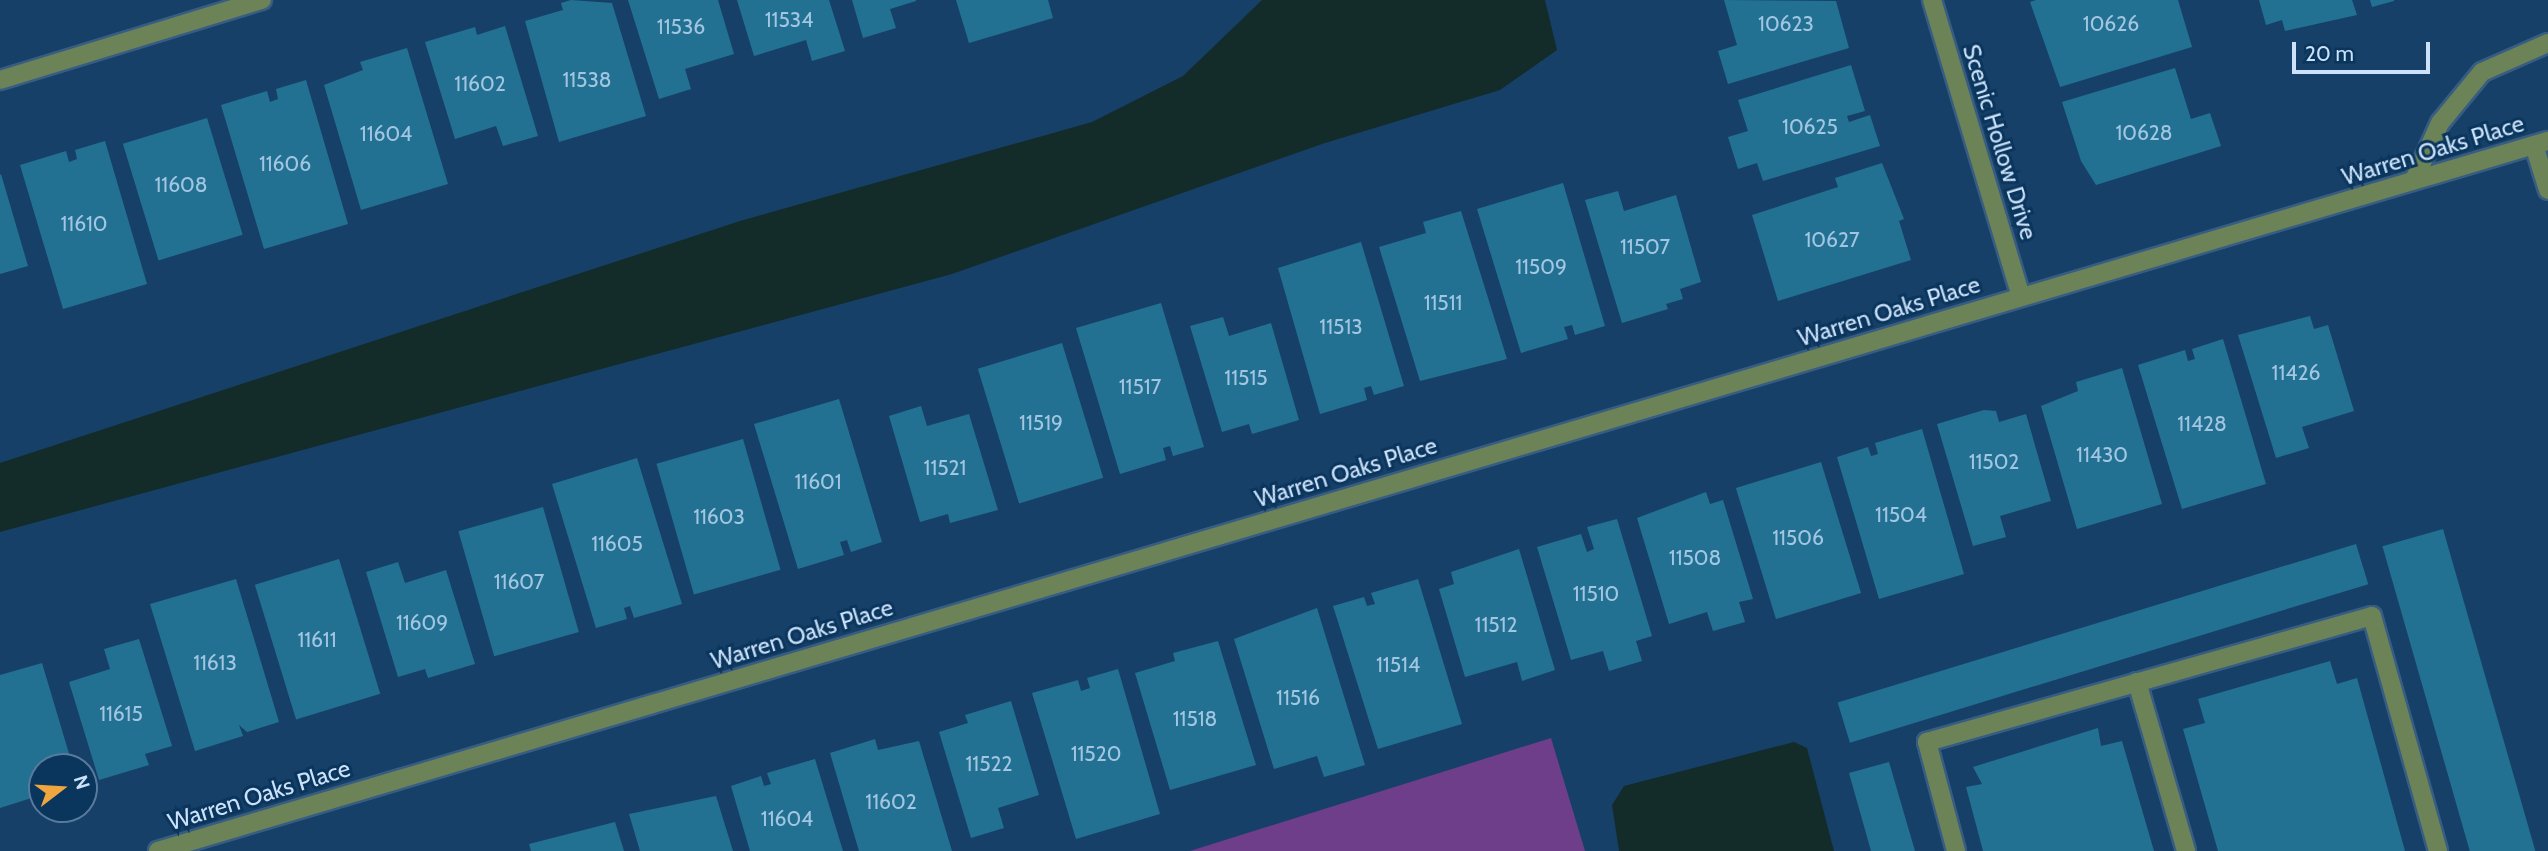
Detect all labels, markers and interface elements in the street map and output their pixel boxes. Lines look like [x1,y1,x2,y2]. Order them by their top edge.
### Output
house number: 11534 [765,7,813,33]
house number: 10623 [1758,11,1814,37]
house number: 10626 [2083,11,2139,37]
house number: 11536 [657,14,705,40]
scale bar [2296,28,2434,72]
street label: Scenic Hollow Drive [1957,41,2043,243]
text: 20 m [2305,41,2354,66]
house number: 11538 [562,67,612,93]
house number: 11602 [454,71,506,97]
street label: Warren Oaks Place [2338,109,2528,191]
house number: 10625 [1782,114,1838,140]
house number: 10628 [2115,120,2173,146]
house number: 11604 [360,121,412,147]
house number: 11606 [259,151,311,177]
house number: 11608 [154,172,208,198]
house number: 11610 [61,211,107,237]
house number: 10627 [1805,227,1859,253]
house number: 11507 [1620,234,1670,260]
house number: 11509 [1515,254,1567,280]
street label: Warren Oaks Place [1794,270,1984,352]
house number: 11511 [1424,290,1462,316]
house number: 11513 [1319,314,1363,340]
house number: 11426 [2272,360,2320,386]
house number: 11515 [1224,365,1268,391]
house number: 11517 [1119,374,1161,400]
house number: 11519 [1019,410,1063,436]
house number: 11428 [2177,411,2227,437]
street label: Warren Oaks Place [1251,431,1441,513]
house number: 11430 [2076,442,2128,468]
house number: 11502 [1969,449,2019,475]
house number: 11521 [924,455,966,481]
house number: 11601 [794,469,842,495]
house number: 11504 [1875,502,1927,528]
house number: 11603 [693,504,745,530]
house number: 11506 [1772,525,1824,551]
house number: 11605 [591,531,643,557]
house number: 11508 [1669,545,1721,571]
house number: 11607 [494,569,544,595]
house number: 11510 [1573,581,1619,607]
street label: Warren Oaks Place [707,593,897,675]
house number: 11609 [396,610,448,636]
house number: 11512 [1475,612,1517,638]
house number: 11611 [297,627,337,653]
house number: 11613 [193,650,237,676]
house number: 11514 [1376,652,1420,678]
house number: 11516 [1276,685,1320,711]
house number: 11615 [99,701,143,727]
house number: 11518 [1173,706,1217,732]
house number: 11520 [1071,741,1121,767]
house number: 11522 [965,751,1013,777]
north arrow [28,753,98,823]
street label: Warren Oaks Place [164,754,354,836]
text: N [69,773,95,792]
house number: 11602 [865,789,917,815]
house number: 11604 [761,806,813,832]

